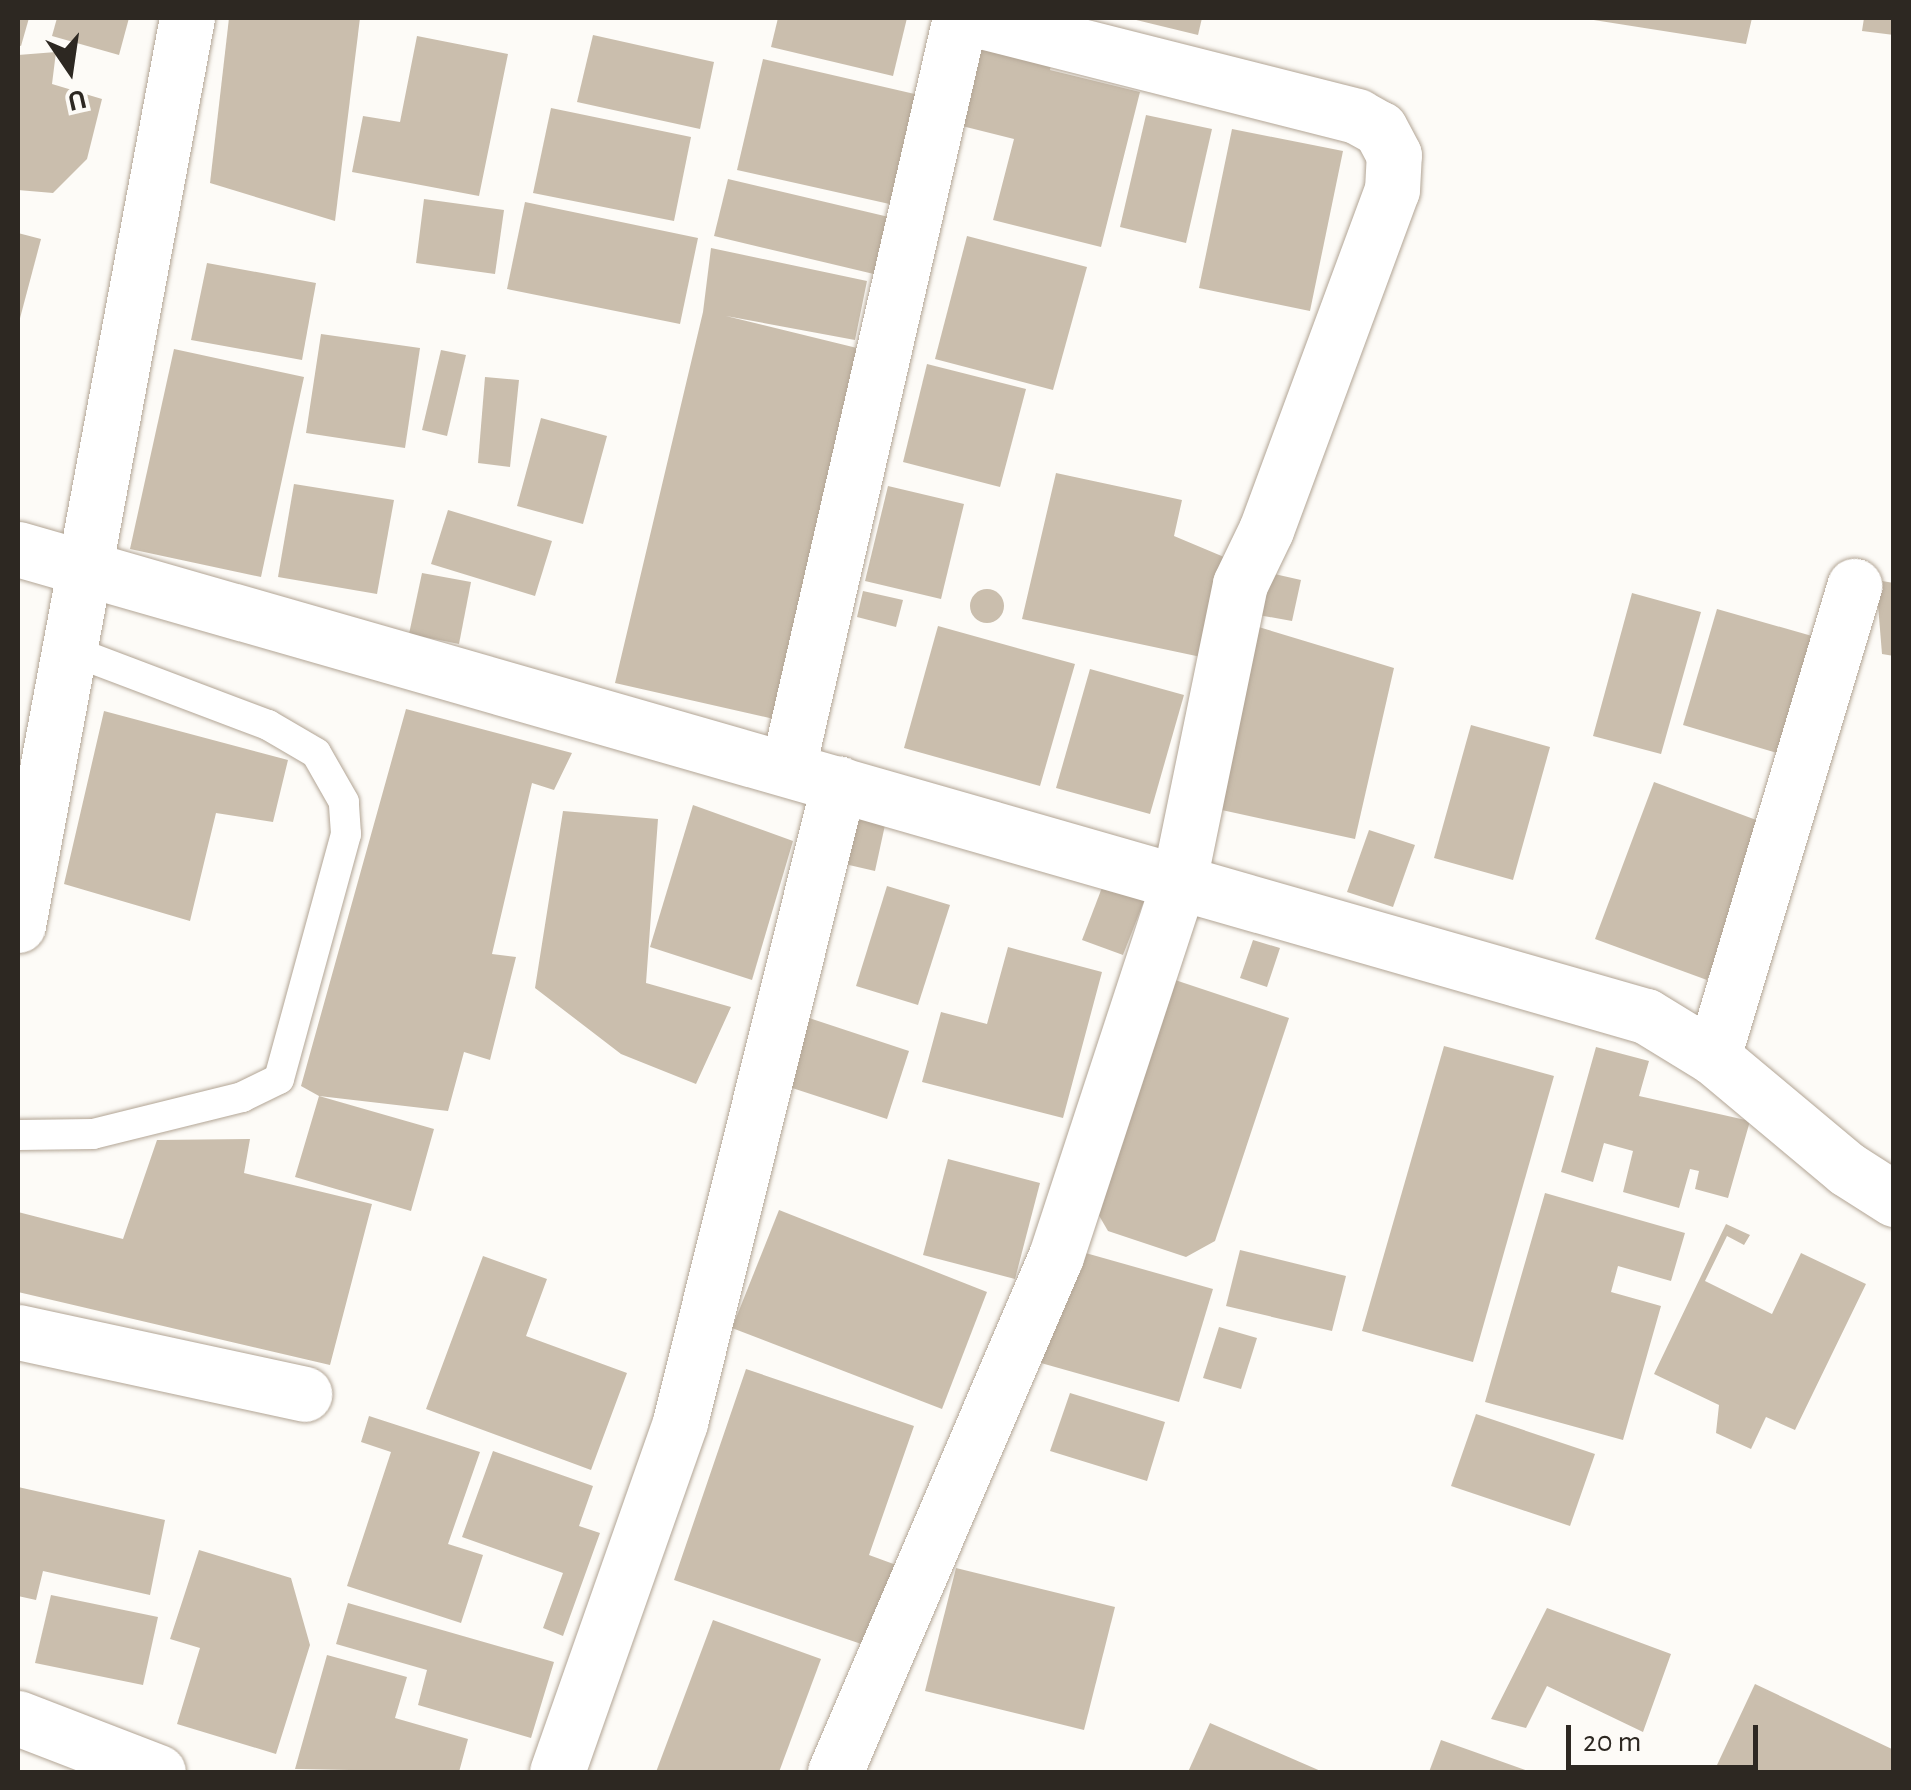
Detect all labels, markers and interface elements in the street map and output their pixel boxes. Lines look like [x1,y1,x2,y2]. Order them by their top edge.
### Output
north arrow [20,20,120,120]
text: U [65,84,89,115]
scale bar [1571,1705,1764,1767]
text: 20 m [1583,1727,1641,1757]

